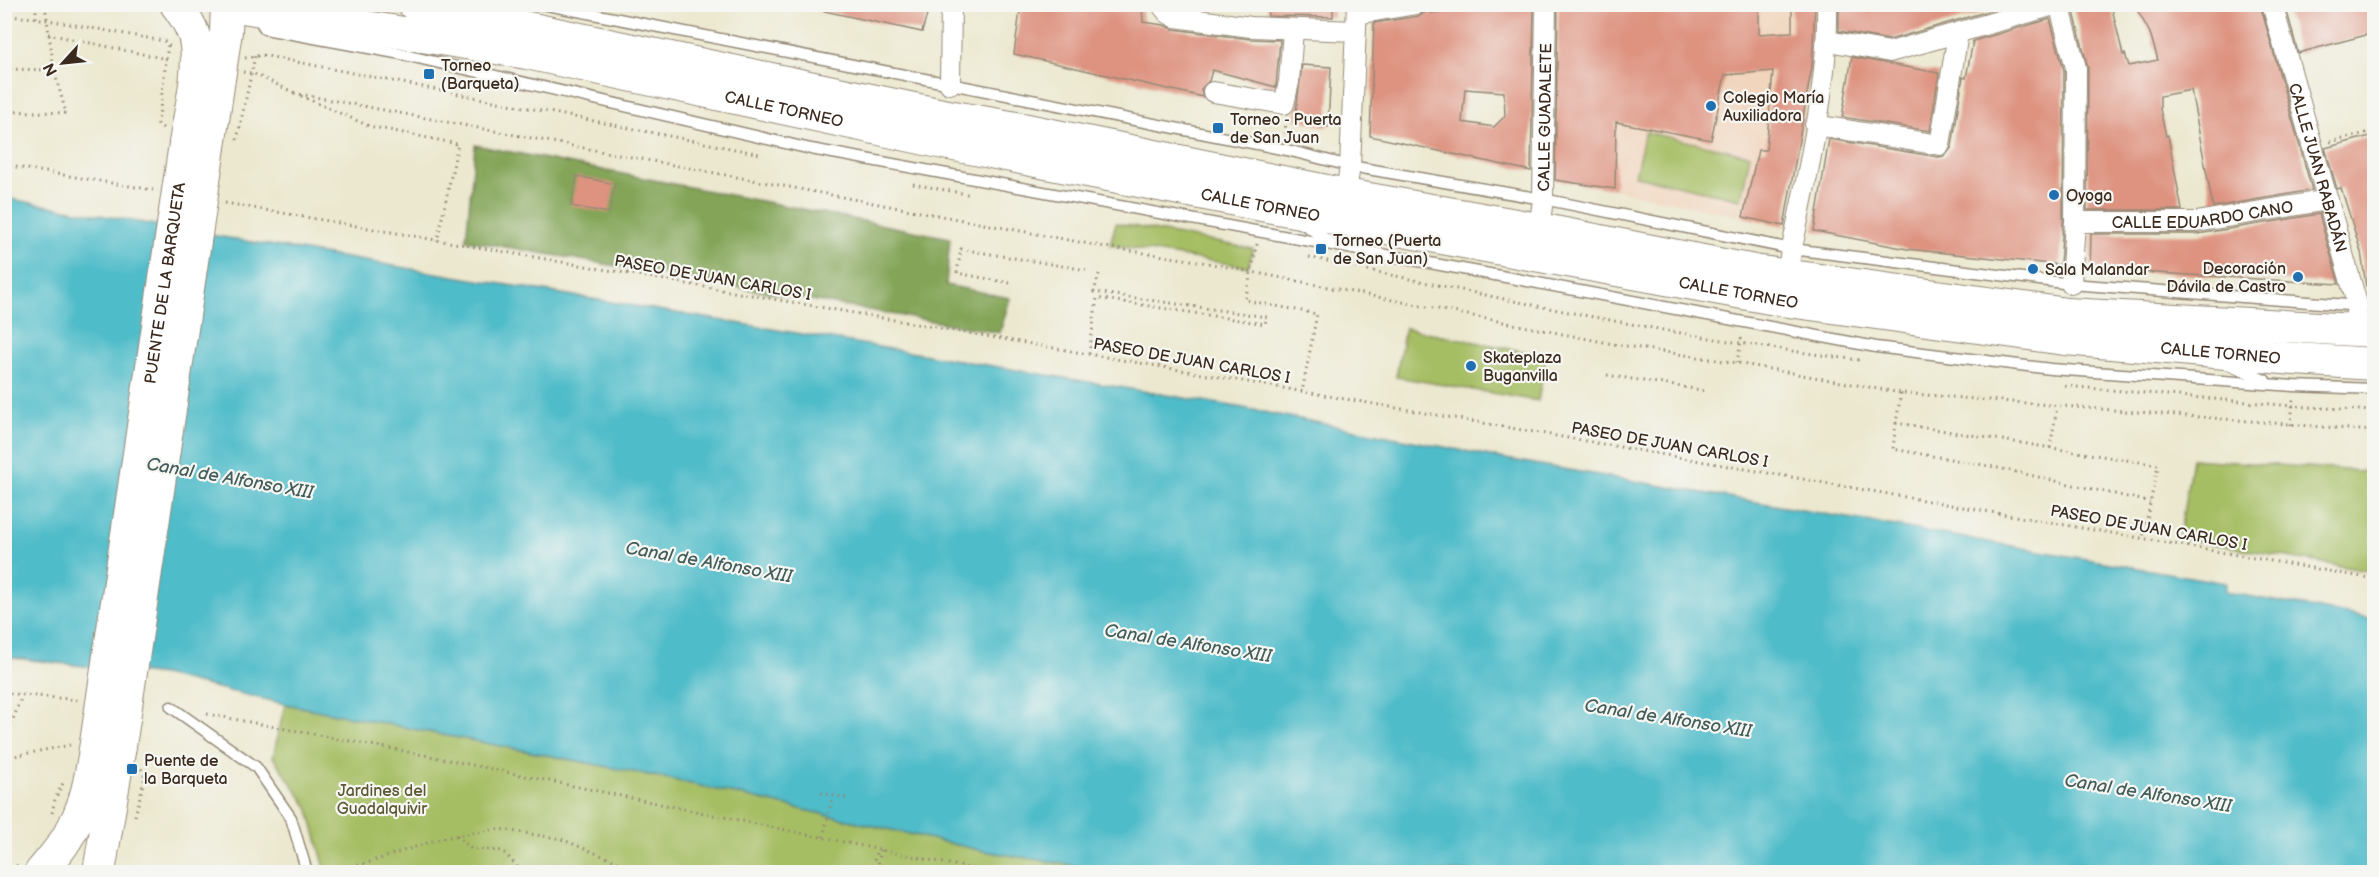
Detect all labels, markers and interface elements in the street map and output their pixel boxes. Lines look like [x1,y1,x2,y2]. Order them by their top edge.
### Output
north arrow [33,33,93,93]
street label: CALLE GUADALETE [1535,43,1556,192]
place label: Torneo (Barqueta) [441,57,519,94]
text: N [40,59,62,79]
marker: Torneo (Barqueta) [422,67,436,81]
street label: CALLE JUAN RABADÁN [2284,81,2350,255]
street label: CALLE TORNEO [723,88,845,132]
place label: Colegio María Auxiliadora [1723,89,1824,126]
marker: Colegio María Auxiliadora [1704,99,1718,113]
place label: Torneo - Puerta de San Juan [1230,111,1342,148]
marker: Torneo - Puerta de San Juan [1211,121,1225,135]
street label: PUENTE DE LA BARQUETA [141,181,190,385]
street label: CALLE TORNEO [1199,185,1321,226]
place label: Oyoga [2066,187,2112,206]
marker: Oyoga [2047,188,2061,202]
street label: CALLE EDUARDO CANO [2112,198,2295,233]
place label: Torneo (Puerta de San Juan) [1333,232,1441,269]
marker: Torneo (Puerta de San Juan) [1314,242,1328,256]
street label: PASEO DE JUAN CARLOS I [613,252,813,305]
place label: Decoración Dávila de Castro [2166,260,2286,297]
place label: Sala Malandar [2045,261,2149,280]
marker: Sala Malandar [2026,262,2040,276]
marker: Decoración Dávila de Castro [2291,270,2305,284]
street label: CALLE TORNEO [1677,274,1799,313]
street label: PASEO DE JUAN CARLOS I [1092,335,1292,388]
street label: CALLE TORNEO [2159,339,2281,369]
place label: Skateplaza Buganvilla [1483,349,1562,386]
marker: Skateplaza Buganvilla [1464,359,1478,373]
street label: PASEO DE JUAN CARLOS I [1570,419,1770,472]
water label: Canal de Alfonso XIII [145,454,316,504]
street label: PASEO DE JUAN CARLOS I [2049,502,2249,555]
water label: Canal de Alfonso XIII [624,538,795,588]
water label: Canal de Alfonso XIII [1103,620,1274,667]
water label: Canal de Alfonso XIII [1583,695,1754,742]
place label: Puente de la Barqueta [144,752,228,789]
marker: Puente de la Barqueta [125,762,139,776]
water label: Canal de Alfonso XIII [2063,770,2234,817]
park label: Jardines del Guadalquivir [337,782,427,819]

